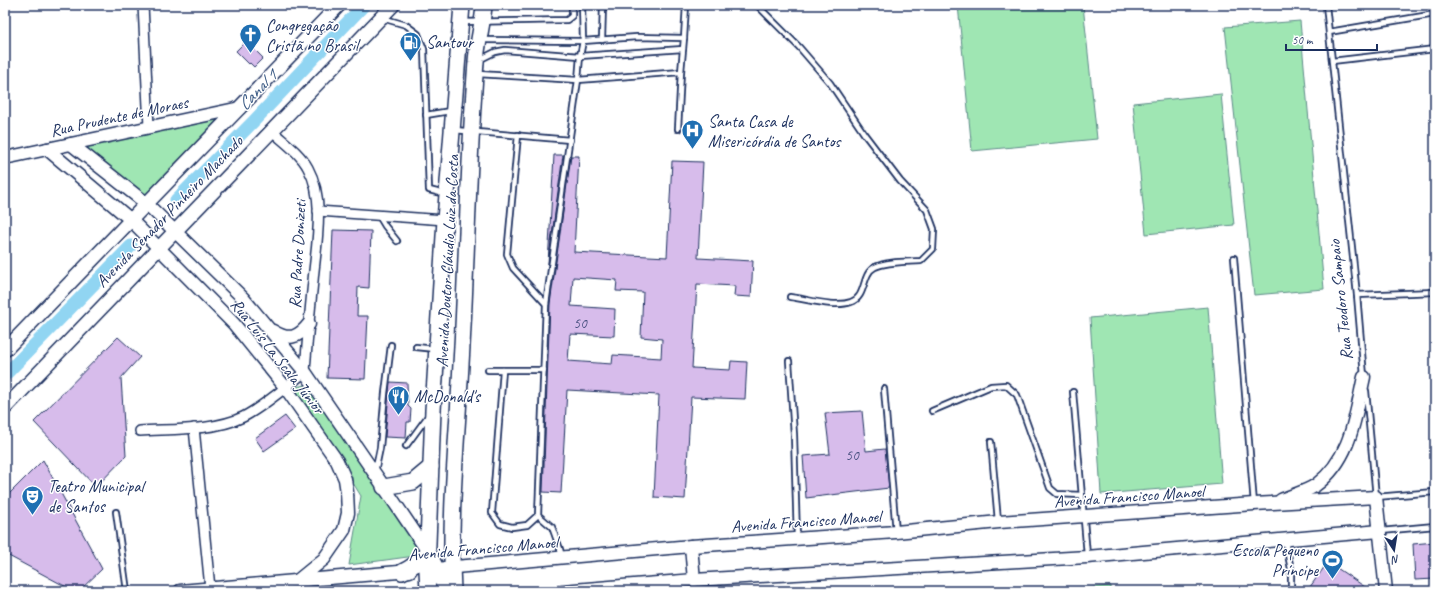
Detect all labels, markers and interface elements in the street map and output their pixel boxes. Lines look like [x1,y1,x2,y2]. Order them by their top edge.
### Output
place label: Congregação Cristã no Brasil [266,15,361,56]
church icon: Congregação Cristã no Brasil [237,22,263,55]
scale bar [1286,26,1377,52]
fuel station icon: Santour [397,29,423,62]
place label: Santour [426,32,475,53]
text: 50 m [1292,32,1314,48]
water label: Canal 1 [233,63,284,115]
street label: Rua Prudente de Moraes [49,91,192,141]
place label: Santa Casa de Misericórdia de Santos [708,111,843,152]
hospital icon: Santa Casa de Misericórdia de Santos [680,118,706,151]
street label: Avenida Senador Pinheiro Machado [91,130,248,292]
street label: Avenida Doutor Cláudio Luiz da Costa [431,153,464,368]
street label: Rua Padre Donizeti [284,197,311,309]
street label: Rua Teodoro Sampaio [1324,238,1357,361]
street label: Rua Luís La Scala Júnior [226,294,330,420]
house number: 50 [573,314,588,333]
restaurant icon: McDonald's [385,383,411,416]
place label: McDonald's [414,386,482,407]
house number: 50 [845,446,860,465]
place label: Teatro Municipal de Santos [48,476,147,517]
street label: Avenida Francisco Manoel [1053,481,1208,512]
theatre icon: Teatro Municipal de Santos [20,483,46,516]
street label: Avenida Francisco Manoel [730,506,885,537]
north arrow [1374,530,1414,570]
street label: Avenida Francisco Manoel [407,531,562,565]
place label: Escola Pequeno Príncipe [1232,540,1319,581]
sports icon: Escola Pequeno Príncipe [1320,547,1346,580]
text: N [1389,552,1401,568]

